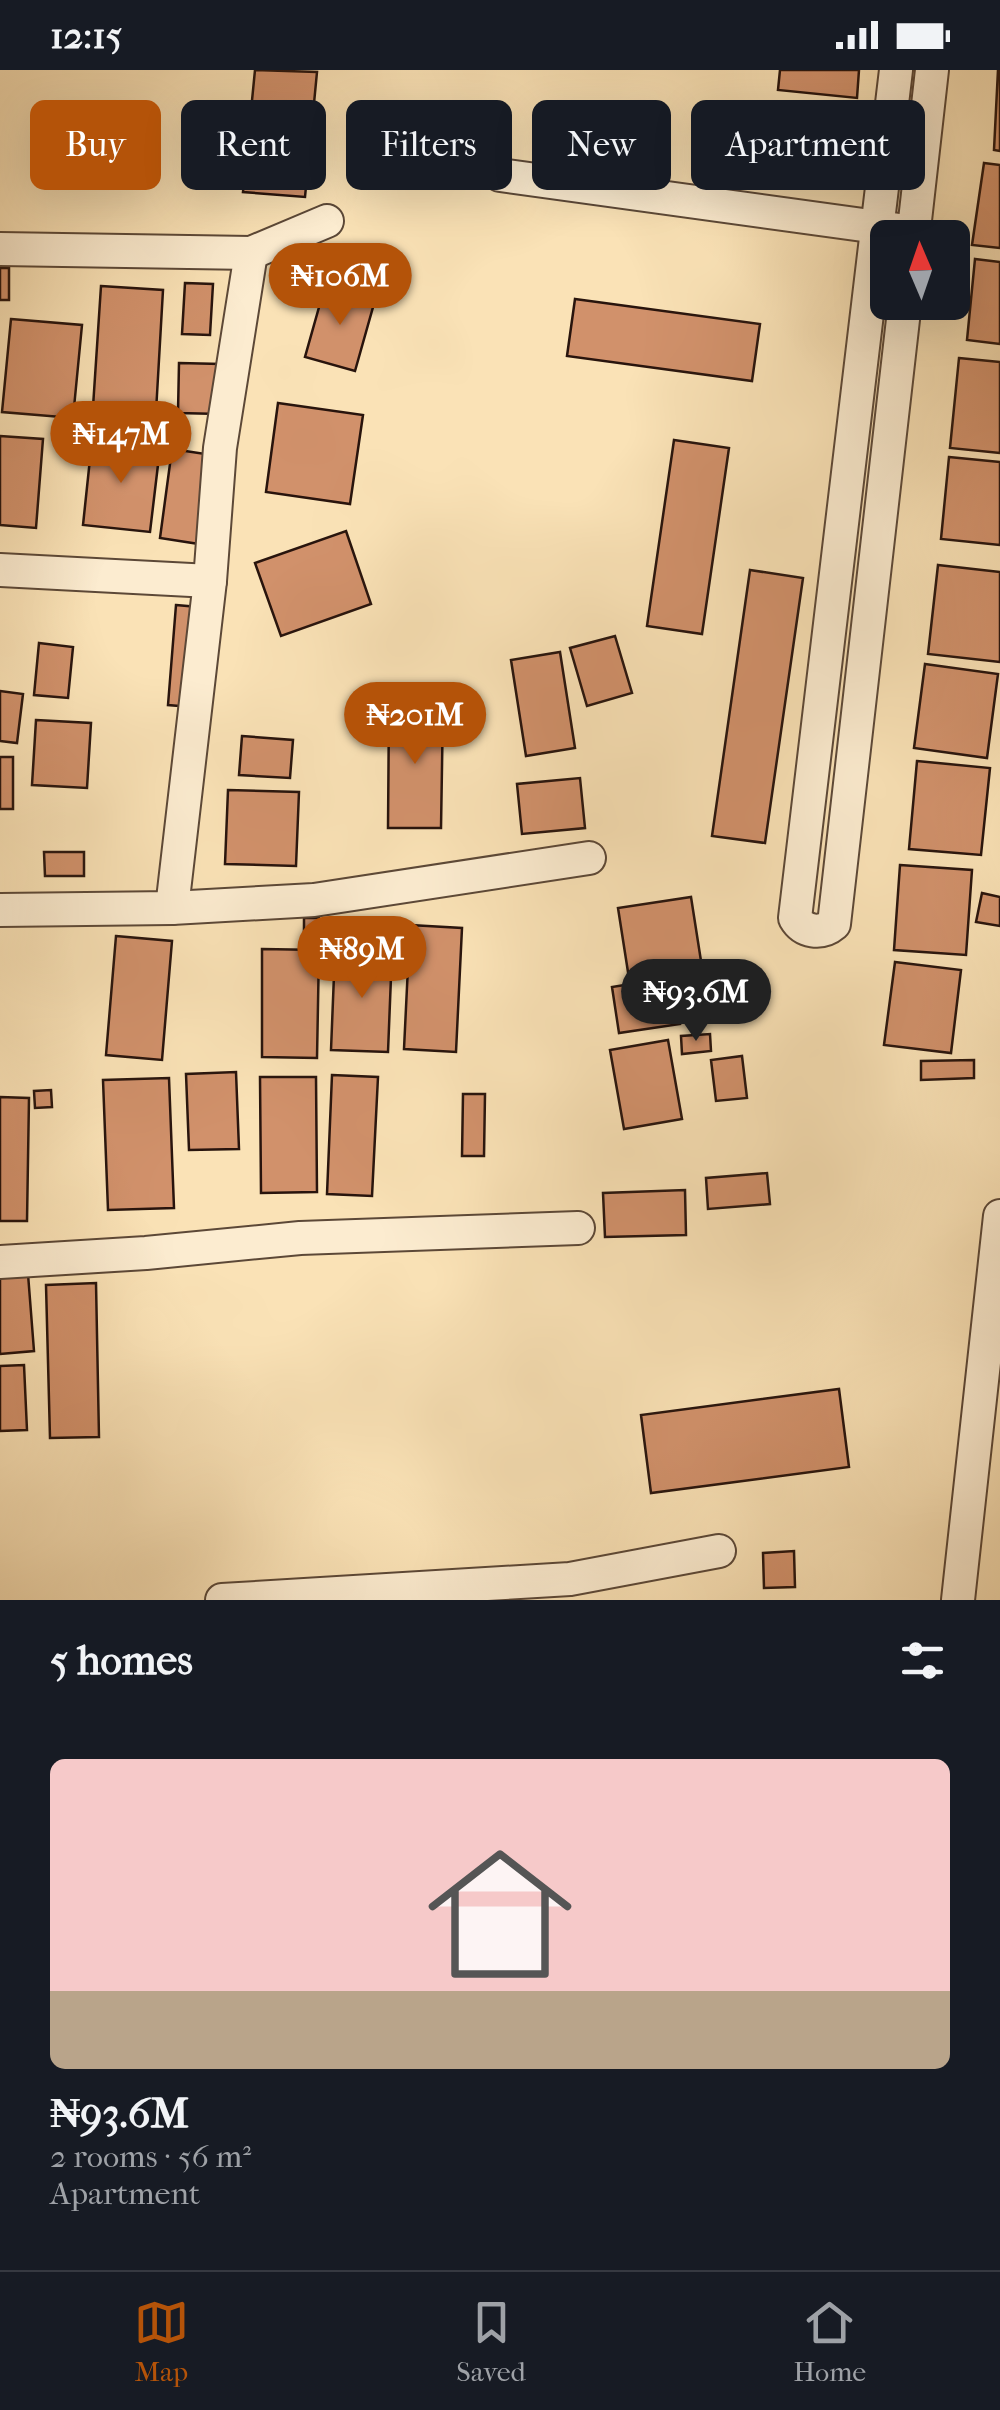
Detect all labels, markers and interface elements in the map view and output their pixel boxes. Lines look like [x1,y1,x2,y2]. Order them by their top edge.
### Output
text: 12:15 [50,13,122,58]
chip: Buy [30,100,161,190]
chip: Rent [181,100,326,190]
chip: Filters [346,100,512,190]
chip: New [532,100,671,190]
chip: Apartment [691,100,925,190]
north arrow [870,220,970,320]
map controls [870,220,970,320]
pin: ₦106M [270,243,410,328]
text: ₦106M [291,257,389,294]
pin: ₦147M [51,401,191,486]
text: ₦147M [72,415,170,452]
pin: ₦201M [345,682,485,767]
text: ₦201M [366,696,464,733]
pin: ₦89M [303,916,421,1001]
text: ₦89M [319,930,405,967]
pin: ₦93.6M [615,959,777,1044]
text: ₦93.6M [643,973,749,1010]
icon: filters [895,1633,950,1688]
text: 5 homes [50,1636,193,1685]
icon: home [410,1824,590,2004]
text: ₦93.6M [50,2089,189,2138]
text: 2 rooms · 56 m² [50,2138,251,2175]
text: Apartment [50,2175,200,2212]
tab: Map [134,2295,189,2388]
tab: Saved [456,2295,526,2388]
tab: Home [793,2295,866,2388]

